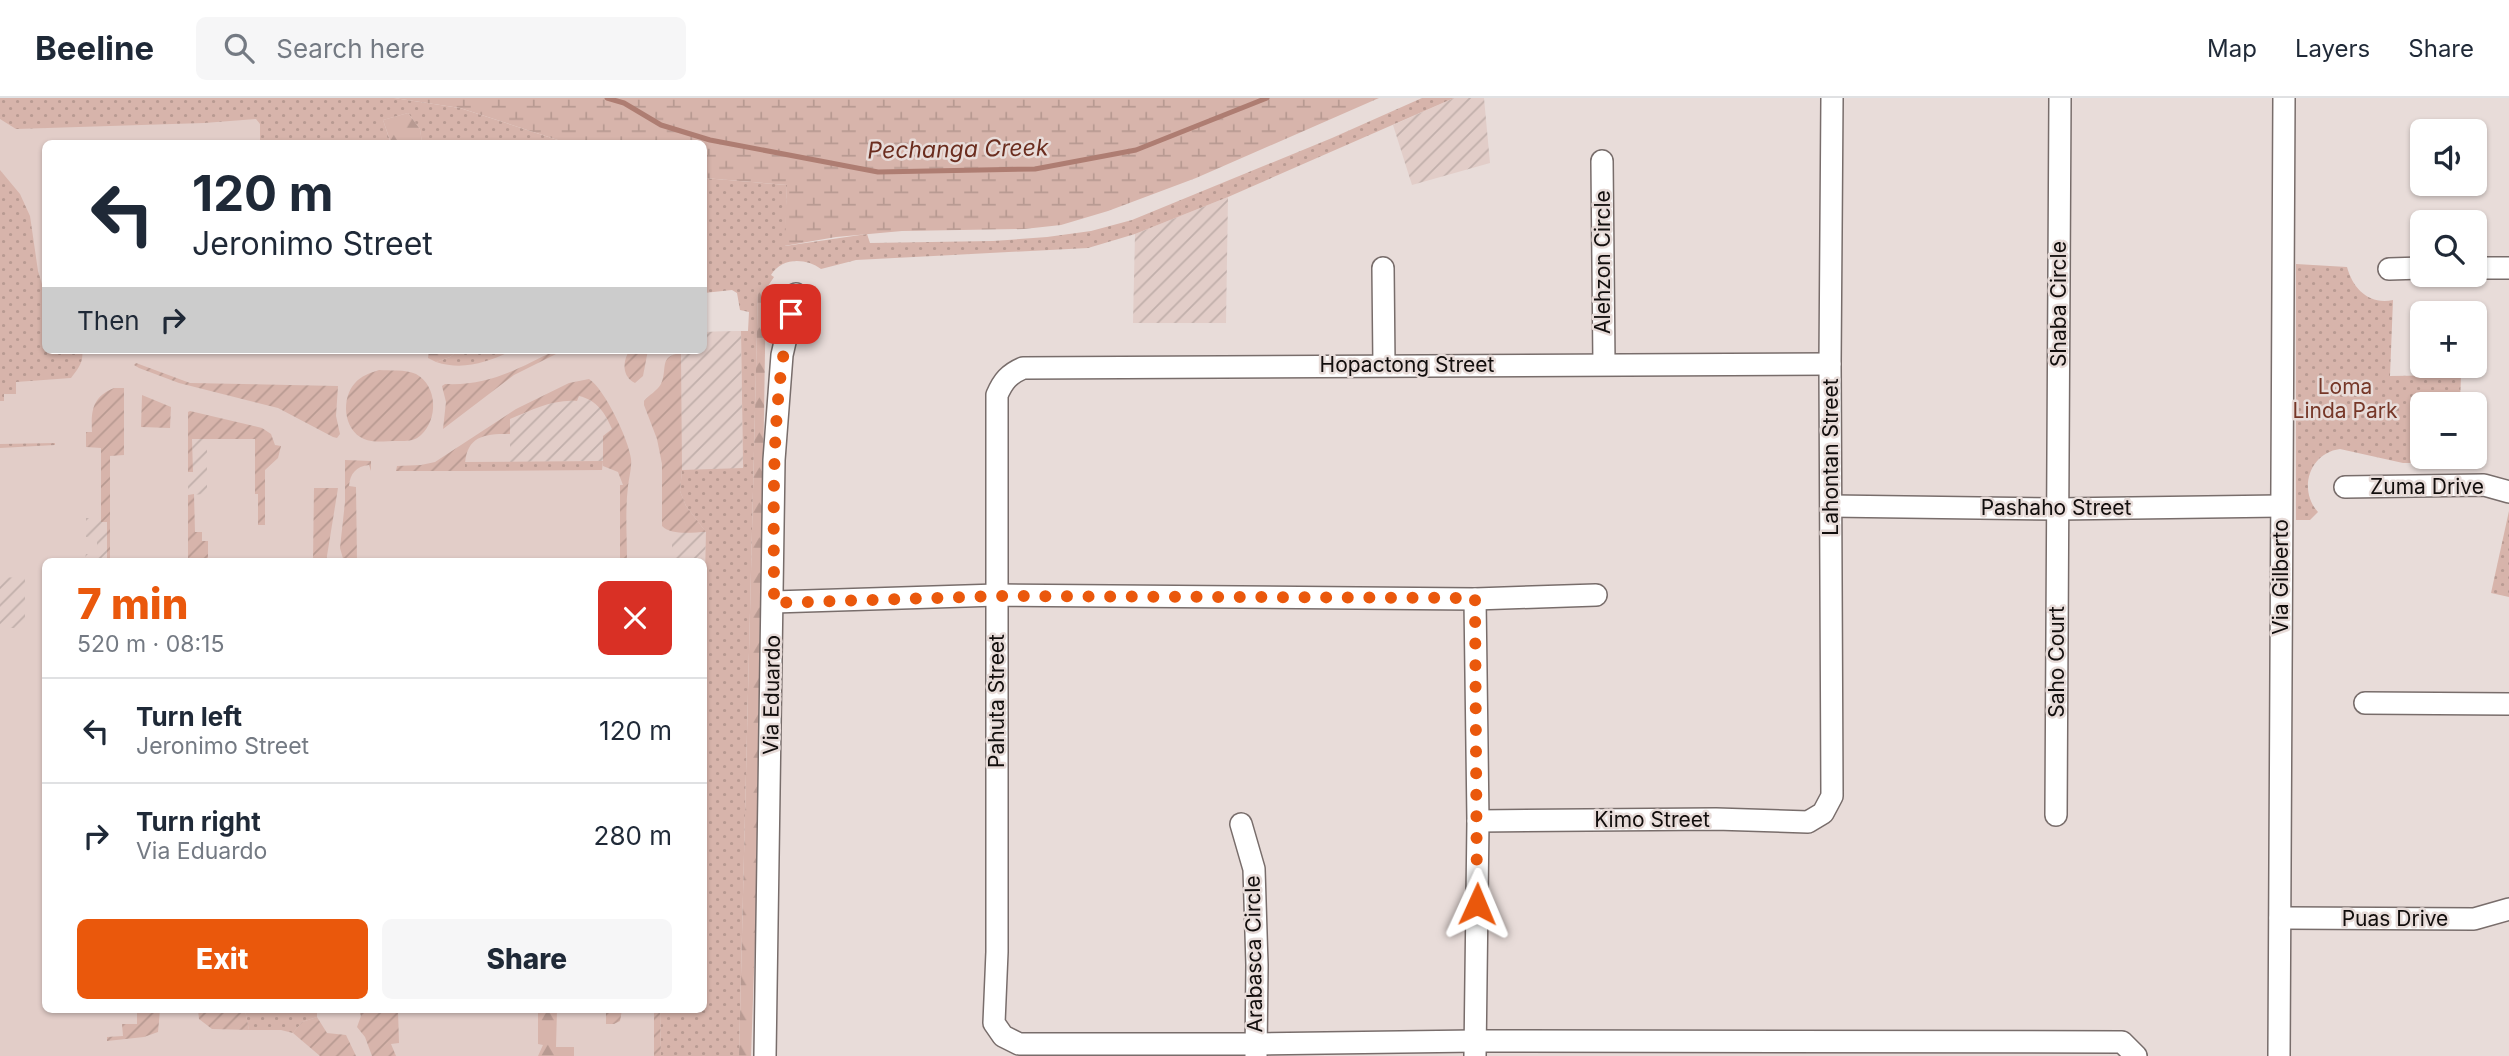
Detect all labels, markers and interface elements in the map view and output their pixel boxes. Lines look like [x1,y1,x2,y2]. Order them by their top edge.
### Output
search box [196,17,686,80]
text: Beeline [35,28,154,68]
icon: search [220,29,258,67]
text: Search here [276,33,425,64]
text: Map [2207,34,2257,63]
text: Layers [2295,34,2370,63]
text: Share [2408,34,2474,63]
map controls [2410,119,2487,469]
button: sound [2410,119,2487,196]
water label: Pechanga Creek [867,133,1049,165]
text: 120 m [192,164,333,223]
icon: left [77,168,168,259]
street label: Alehzon Circle [1590,190,1615,334]
button: search [2410,210,2487,287]
text: Jeronimo Street [192,224,433,263]
street label: Shaba Circle [2046,241,2071,367]
pin [761,284,821,344]
icon: arrive [772,295,810,333]
icon: right [154,301,192,339]
button: + [2410,301,2487,378]
text: Then [77,305,140,336]
street label: Hopactong Street [1320,352,1495,377]
park label: Loma Linda Park [2293,374,2398,423]
street label: Lahontan Street [1818,378,1843,536]
button: − [2410,392,2487,469]
street label: Zuma Drive [2370,474,2484,499]
street label: Pashaho Street [1981,495,2131,520]
street label: Via Gilberto [2268,519,2293,635]
text: 7 min [77,578,188,629]
button: close [598,581,672,655]
street label: Saho Court [2044,606,2069,718]
text: 520 m · 08:15 [77,630,224,658]
street label: Pahuta Street [984,634,1009,768]
street label: Via Eduardo [758,635,785,755]
text: Turn left [136,701,242,732]
icon: left [77,712,115,750]
text: 120 m [599,715,672,746]
text: Jeronimo Street [136,732,309,760]
text: Turn right [136,806,261,837]
street label: Kimo Street [1594,807,1710,832]
icon: right [77,817,115,855]
text: 280 m [594,820,672,851]
text: Via Eduardo [136,837,267,865]
position arrow [1440,867,1514,941]
street label: Arabasca Circle [1240,875,1267,1033]
street label: Puas Drive [2342,906,2448,931]
button: Exit [77,919,368,999]
button: Share [382,919,672,999]

